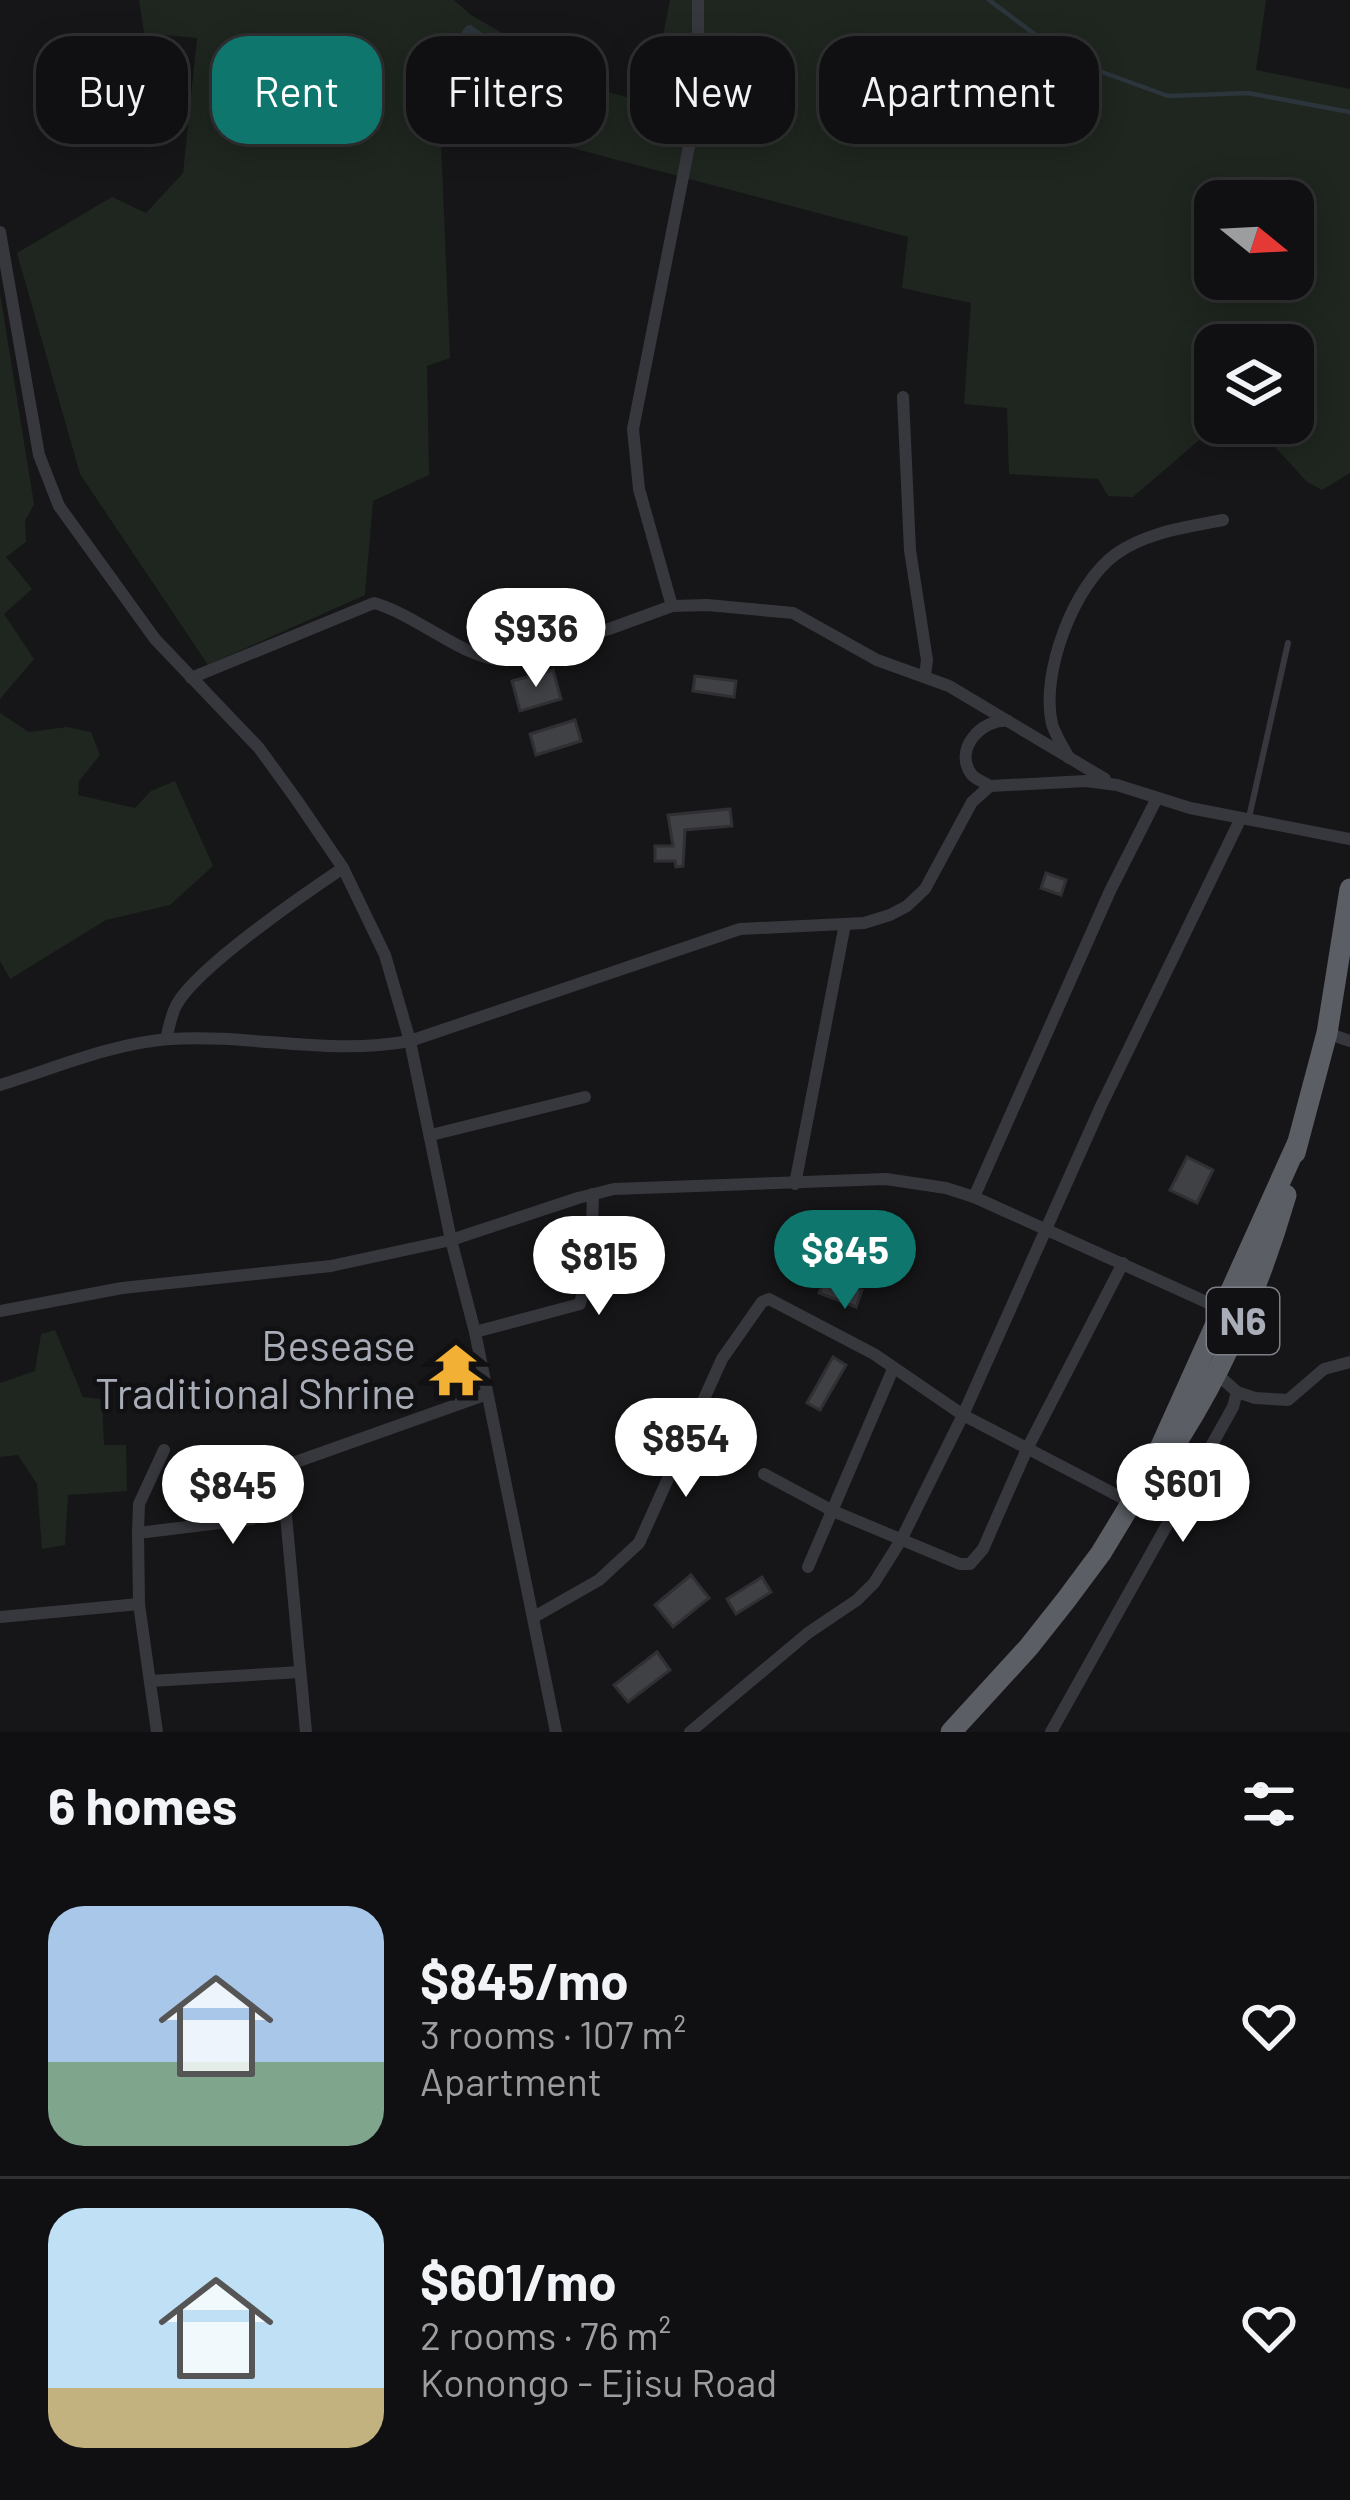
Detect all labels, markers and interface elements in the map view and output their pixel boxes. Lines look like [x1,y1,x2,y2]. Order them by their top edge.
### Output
chip: Buy [36,36,188,144]
chip: Rent [212,36,382,144]
chip: Filters [406,36,606,144]
chip: New [630,36,795,144]
chip: Apartment [819,36,1099,144]
north arrow [1194,180,1314,300]
map controls [1194,180,1314,444]
button: layers [1194,324,1314,444]
pin: $936 [465,588,607,690]
text: $936 [493,603,579,650]
pin: $845 [774,1210,916,1312]
pin: $815 [528,1216,670,1318]
text: $845 [801,1225,889,1272]
text: $815 [560,1231,638,1278]
road number: N6 [1207,1288,1279,1354]
place label: Besease Traditional Shrine [95,1319,416,1417]
temple icon: Besease Traditional Shrine [427,1341,485,1399]
pin: $854 [615,1398,757,1500]
text: $854 [642,1413,730,1460]
pin: $601 [1112,1443,1254,1545]
pin: $845 [162,1445,304,1547]
text: $601 [1144,1458,1222,1505]
text: $845 [189,1460,277,1507]
icon: filters [1236,1771,1302,1837]
text: 6 homes [48,1774,237,1835]
text: $845/mo [420,1949,629,2010]
icon: home [144,1954,288,2098]
icon: heart [1236,1993,1302,2059]
text: 3 rooms · 107 m² [420,2010,686,2057]
text: Apartment [420,2057,602,2104]
text: $601/mo [420,2250,617,2311]
icon: home [144,2256,288,2400]
icon: heart [1236,2295,1302,2361]
text: 2 rooms · 76 m² [420,2311,671,2358]
text: Konongo - Ejisu Road [420,2358,777,2405]

